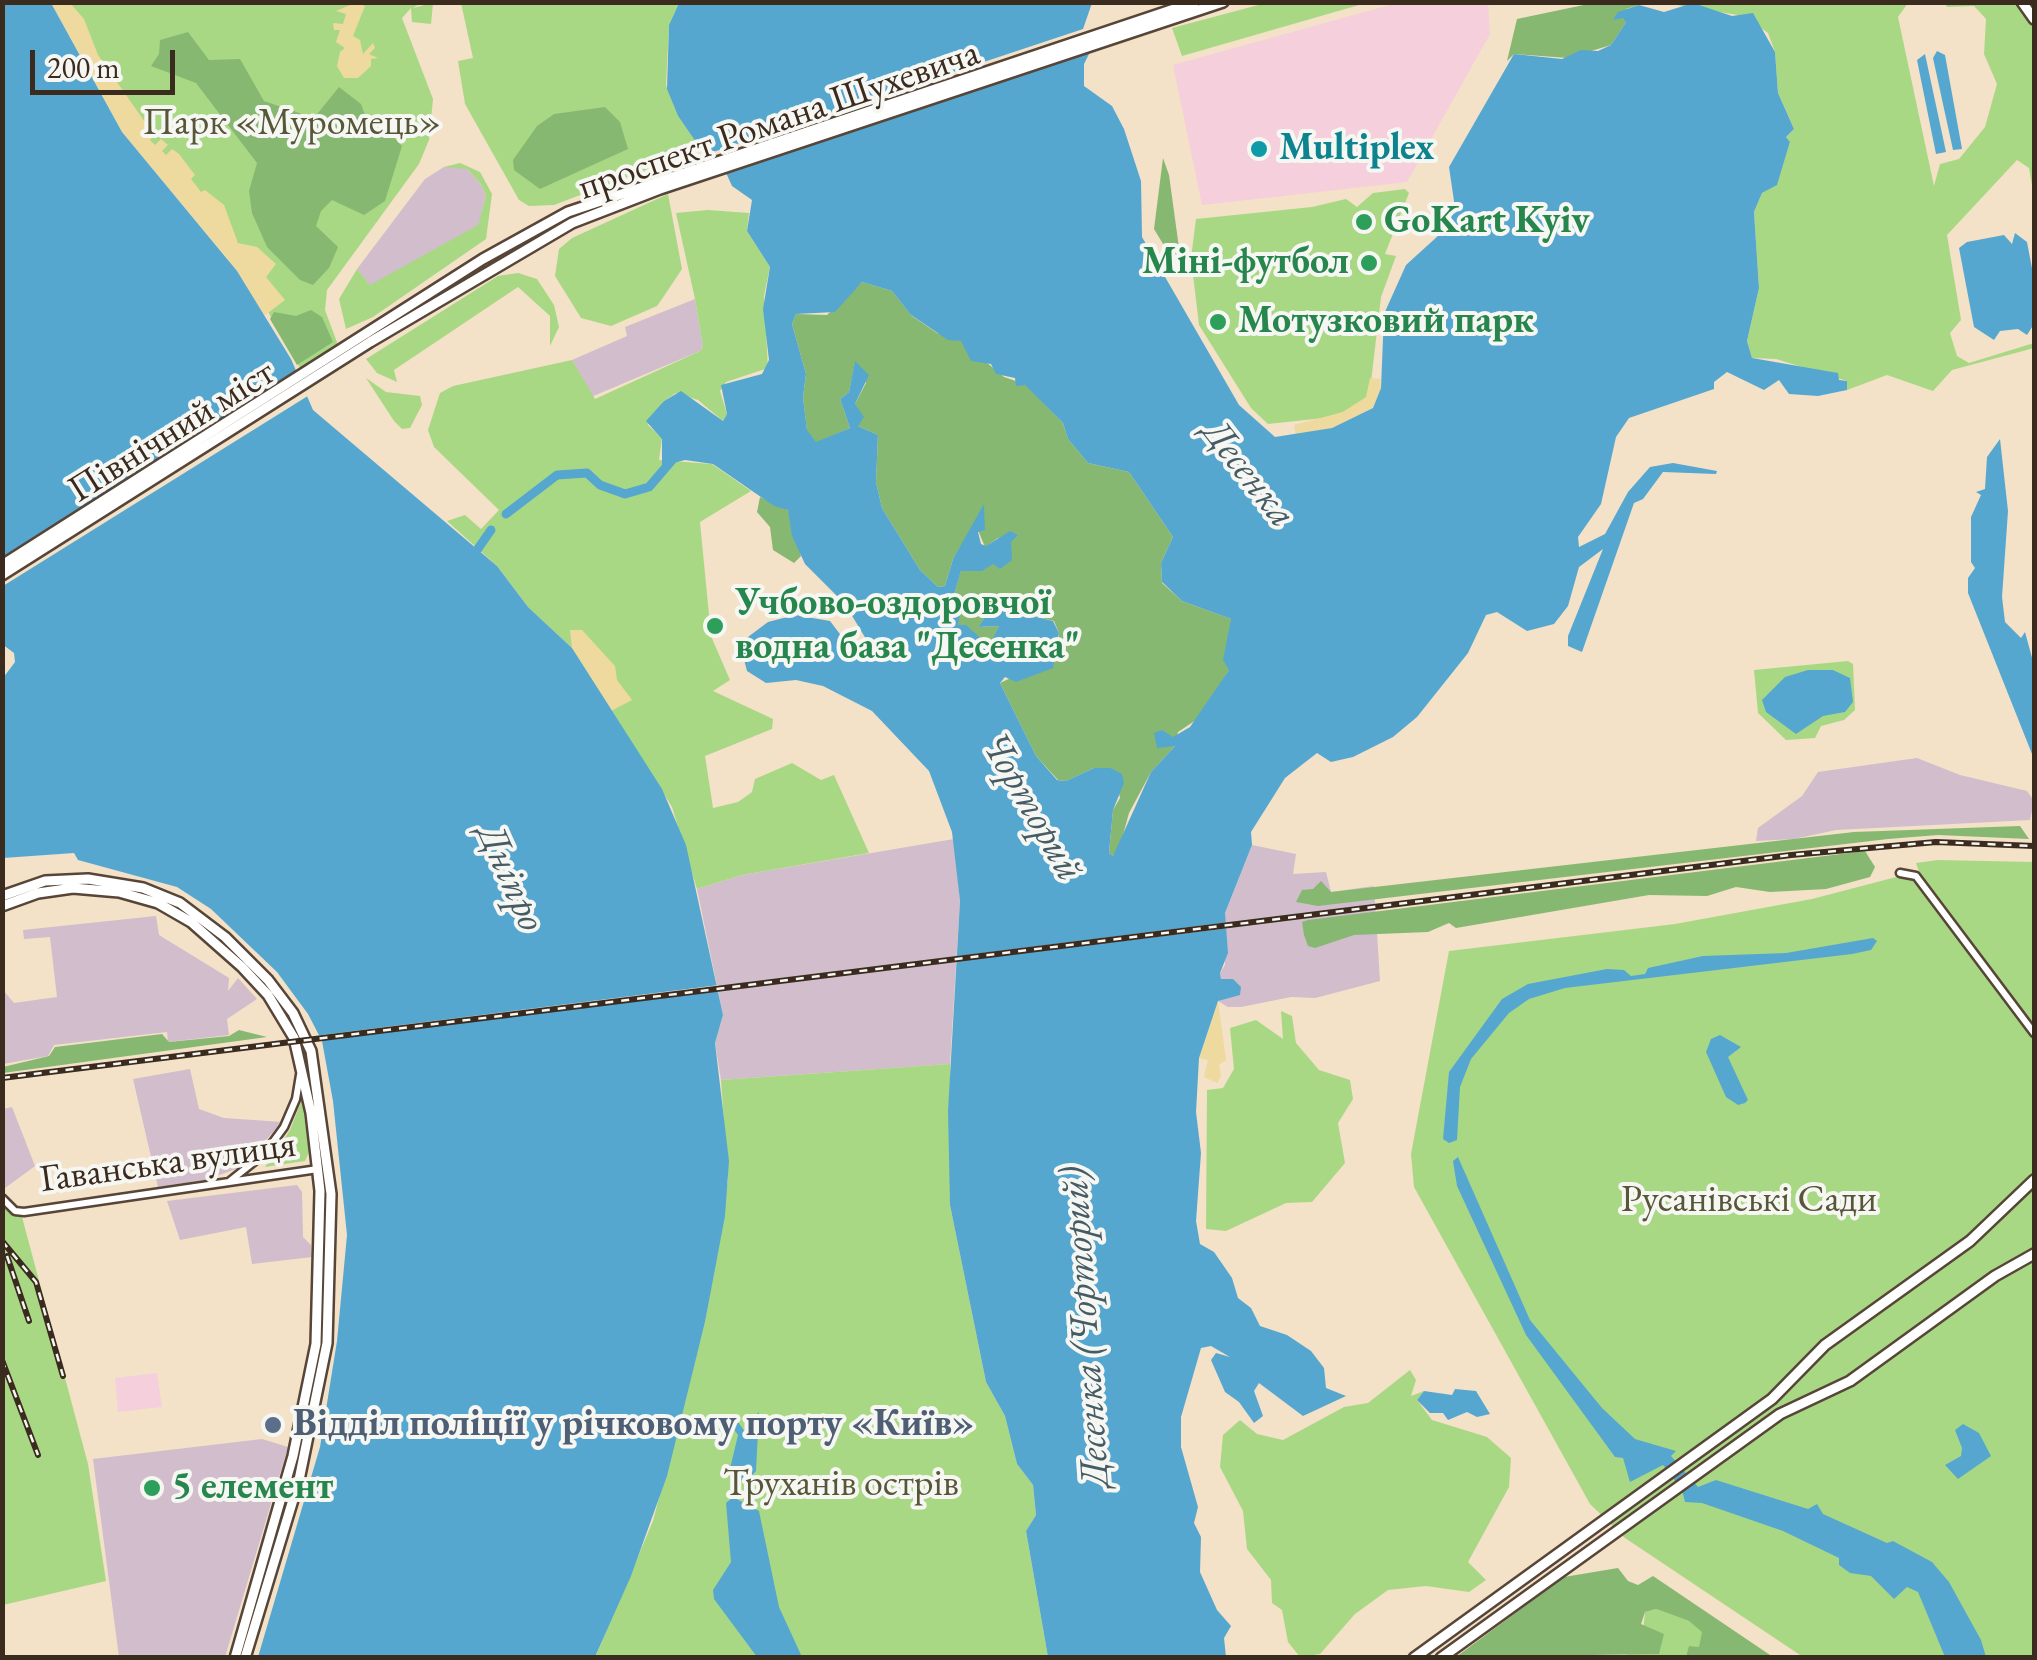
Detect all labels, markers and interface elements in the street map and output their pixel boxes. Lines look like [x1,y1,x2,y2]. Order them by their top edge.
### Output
scale bar [35,30,180,92]
street label: проспект Романа Шухевича [572,31,986,211]
text: 200 m [47,48,120,87]
park label: Парк «Муромець» [143,101,441,147]
place label: Multiplex [1279,126,1435,172]
marker: Multiplex [1248,138,1270,160]
place label: GoKart Kyiv [1384,199,1590,245]
marker: GoKart Kyiv [1353,211,1375,233]
place label: Міні-футбол [1142,240,1349,286]
marker: Міні-футбол [1358,252,1380,274]
place label: Мотузковий парк [1238,299,1534,345]
marker: Мотузковий парк [1207,311,1229,333]
street label: Північний міст [60,350,284,514]
water label: Десенка [1191,410,1305,538]
place label: Учбово-оздоровчої водна база "Десенка" [735,581,1080,670]
marker: Учбово-оздоровчої водна база "Десенка" [704,615,726,637]
water label: Чорторий [969,724,1093,890]
water label: Дніпро [465,817,555,939]
street label: Гаванська вулиця [37,1122,299,1204]
water label: Десенка (Чорторий) [1051,1165,1121,1489]
park label: Русанівські Сади [1621,1178,1877,1224]
place label: Відділ поліції у річковому порту «Київ» [293,1402,974,1448]
marker: Відділ поліції у річковому порту «Київ» [262,1414,284,1436]
park label: Труханів острів [723,1462,959,1508]
place label: 5 елемент [172,1465,333,1511]
marker: 5 елемент [141,1477,163,1499]

